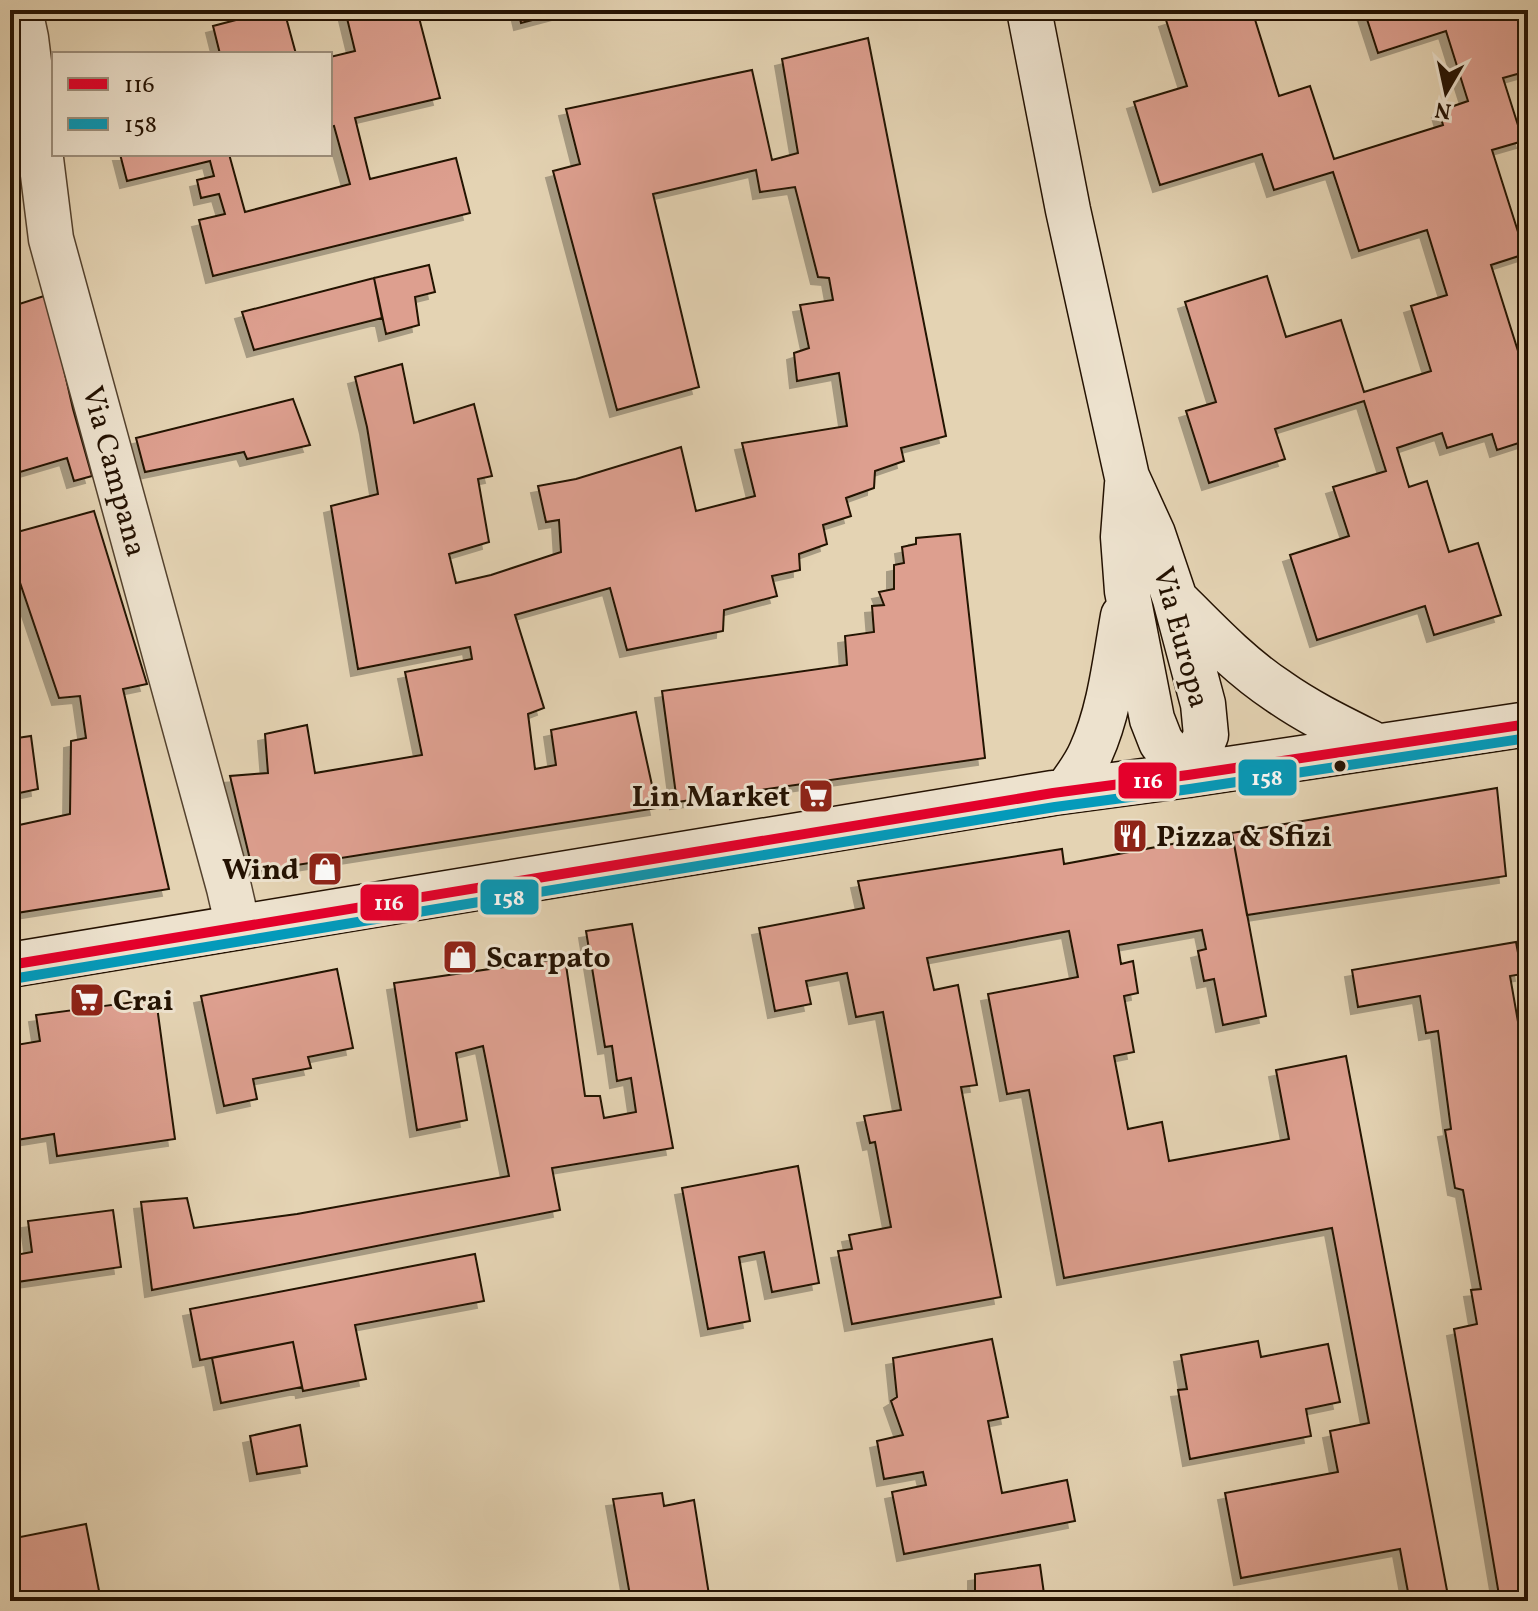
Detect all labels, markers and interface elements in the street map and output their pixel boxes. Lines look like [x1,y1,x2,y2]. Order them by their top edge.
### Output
legend [52,52,332,156]
north arrow [1406,52,1486,132]
text: 116 [124,69,155,103]
text: N [1433,93,1454,126]
text: 158 [124,109,157,143]
street label: Via Campana [70,382,156,562]
street label: Via Europa [1141,562,1219,713]
line badge: 158 [1237,758,1298,797]
unlabelled marker [1332,758,1348,774]
line badge: 116 [1117,761,1178,800]
text: 158 [1251,764,1283,795]
text: 116 [1133,767,1163,798]
place label: Lin Market [632,777,790,819]
supermarket icon: Lin Market [797,777,835,815]
restaurant icon: Pizza & Sfizi [1111,817,1149,855]
place label: Pizza & Sfizi [1156,817,1332,859]
place label: Wind [222,850,299,892]
shop icon: Wind [306,850,344,888]
line badge: 158 [479,878,540,916]
line badge: 116 [359,883,420,922]
text: 158 [493,884,525,915]
text: 116 [374,889,404,920]
shop icon: Scarpato [441,938,479,976]
place label: Scarpato [486,938,611,980]
supermarket icon: Crai [68,981,106,1019]
place label: Crai [113,981,174,1023]

